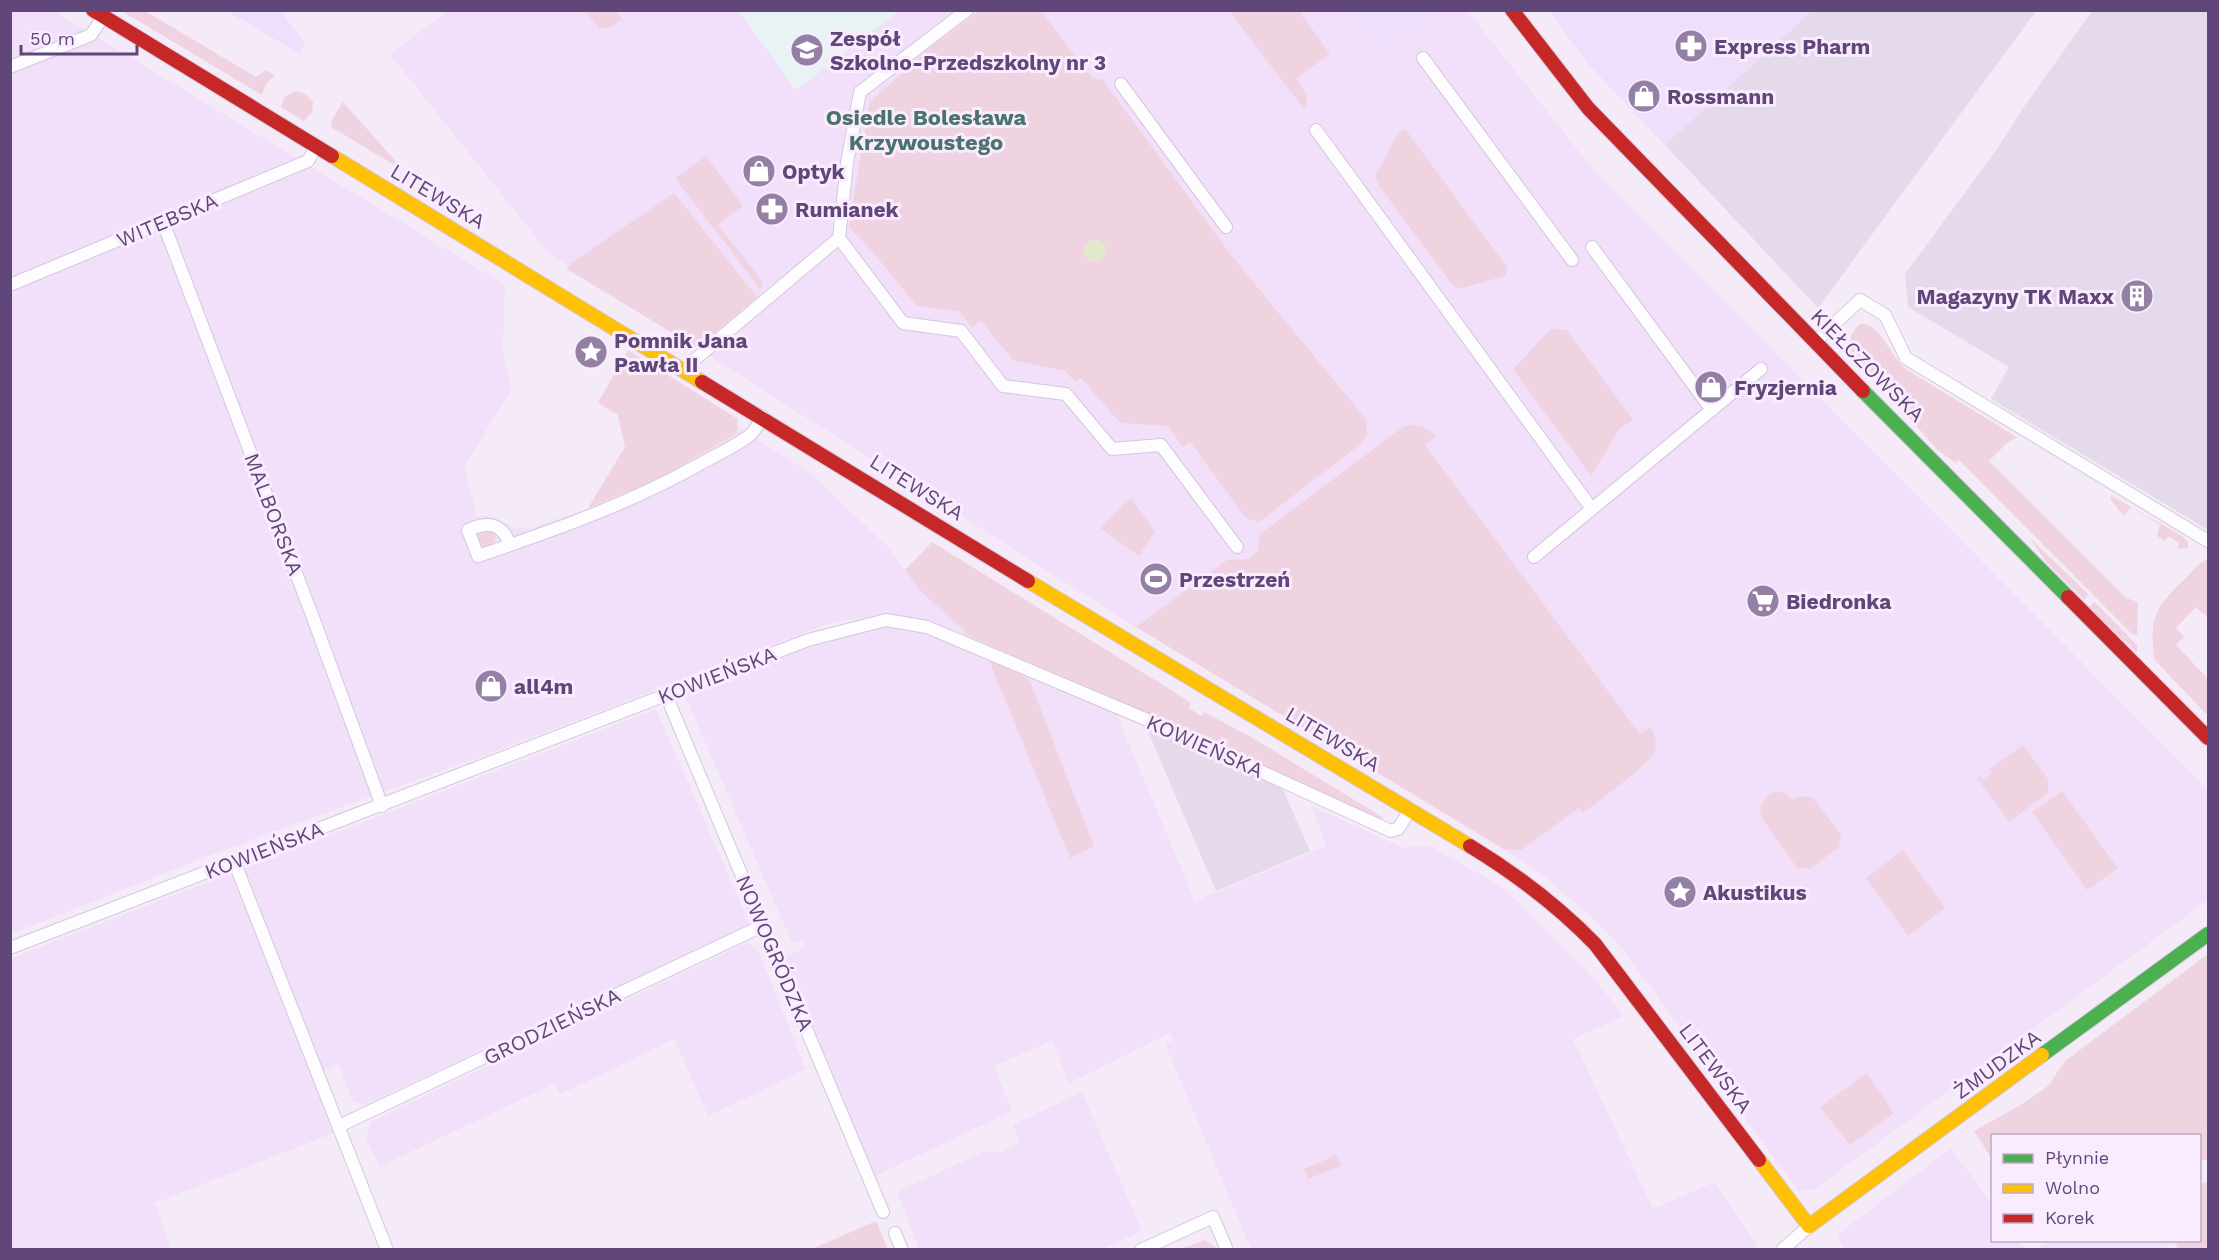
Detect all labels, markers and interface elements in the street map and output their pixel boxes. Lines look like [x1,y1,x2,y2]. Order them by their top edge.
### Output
scale bar [21,18,136,56]
place label: Zespół Szkolno-Przedszkolny nr 3 [830,26,1106,75]
text: 50 m [30,28,75,49]
pharmacy icon: Express Pharm [1673,28,1709,64]
school or university icon: Zespół Szkolno-Przedszkolny nr 3 [789,32,825,68]
place label: Express Pharm [1714,34,1870,59]
shop icon: Rossmann [1626,78,1662,114]
place label: Rossmann [1667,84,1774,109]
district label: Osiedle Bolesława Krzywoustego [826,105,1027,155]
shop icon: Optyk [741,153,777,189]
street label: LITEWSKA [386,158,490,234]
place label: Optyk [782,159,846,184]
street label: WITEBSKA [113,187,221,252]
pharmacy icon: Rumianek [754,191,790,227]
place label: Rumianek [795,197,900,222]
building icon: Magazyny TK Maxx [2119,278,2155,314]
place label: Magazyny TK Maxx [1916,284,2115,309]
street label: KIEŁCZOWSKA [1806,303,1930,427]
place label: Pomnik Jana Pawła II [614,328,749,377]
place icon: Pomnik Jana Pawła II [573,334,609,370]
shop icon: Fryzjernia [1693,369,1729,405]
place label: Fryzjernia [1734,375,1838,400]
street label: LITEWSKA [865,448,969,526]
street label: MALBORSKA [239,449,309,579]
sports icon: Przestrzeń [1138,561,1174,597]
place label: Przestrzeń [1179,567,1290,592]
supermarket icon: Biedronka [1745,583,1781,619]
place label: Biedronka [1786,589,1892,614]
street label: KOWIEŃSKA [654,641,780,709]
shop icon: all4m [473,668,509,704]
place label: all4m [514,674,573,699]
street label: LITEWSKA [1281,701,1385,777]
street label: KOWIEŃSKA [1143,709,1267,783]
street label: KOWIEŃSKA [201,816,327,884]
street label: NOWOGRÓDZKA [731,871,819,1035]
place icon: Akustikus [1662,874,1698,910]
place label: Akustikus [1703,880,1807,905]
street label: GRODZIEŃSKA [480,982,625,1070]
street label: LITEWSKA [1674,1018,1758,1118]
street label: ŻMUDZKA [1948,1024,2046,1104]
legend [1991,1134,2201,1242]
text: Płynnie [2045,1147,2109,1168]
text: Wolno [2045,1177,2100,1198]
text: Korek [2045,1207,2095,1228]

